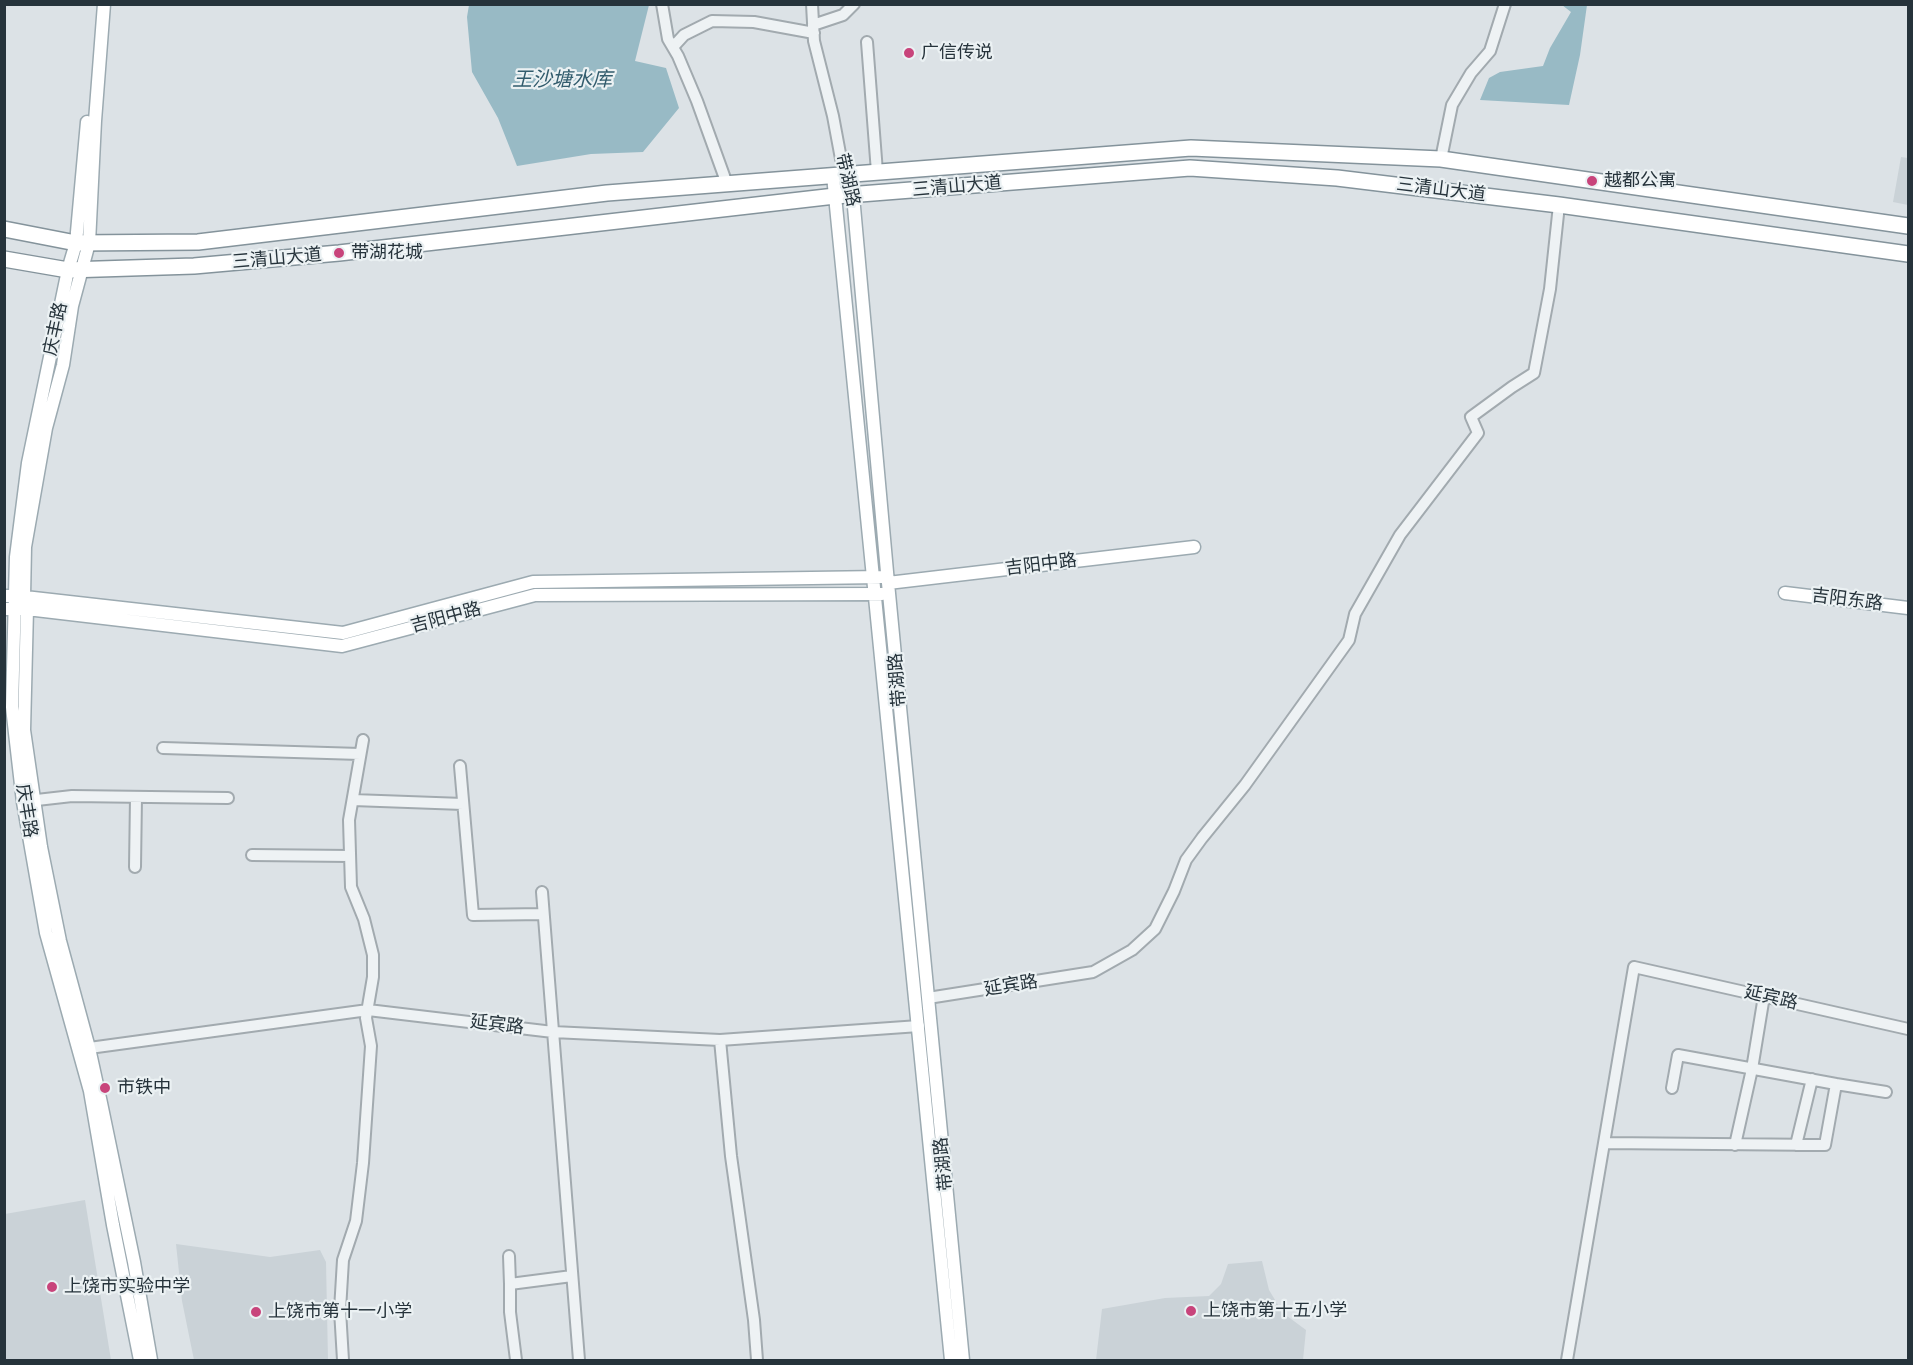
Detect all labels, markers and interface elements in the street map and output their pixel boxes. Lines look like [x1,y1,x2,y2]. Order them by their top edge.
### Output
place label: 广信传说 [921,42,993,64]
marker: 广信传说 [902,46,916,60]
water label: 王沙塘水库 [512,68,612,92]
street label: 带湖路 [830,151,864,209]
place label: 越都公寓 [1604,170,1676,192]
street label: 三清山大道 [911,172,1003,202]
street label: 三清山大道 [1395,174,1487,206]
marker: 越都公寓 [1585,174,1599,188]
place label: 带湖花城 [351,242,423,264]
street label: 三清山大道 [231,244,323,274]
marker: 带湖花城 [332,246,346,260]
street label: 庆丰路 [40,300,72,358]
street label: 吉阳中路 [1004,550,1078,580]
street label: 吉阳东路 [1810,585,1884,615]
street label: 吉阳中路 [408,598,484,638]
street label: 带湖路 [885,652,911,708]
street label: 庆丰路 [11,783,41,839]
street label: 延宾路 [983,971,1039,1001]
street label: 延宾路 [1742,981,1800,1015]
street label: 延宾路 [469,1011,525,1039]
place label: 市铁中 [117,1077,171,1099]
marker: 市铁中 [98,1081,112,1095]
street label: 带湖路 [930,1136,958,1192]
place label: 上饶市实验中学 [64,1276,190,1298]
marker: 上饶市实验中学 [45,1280,59,1294]
place label: 上饶市第十五小学 [1203,1300,1347,1322]
place label: 上饶市第十一小学 [268,1301,412,1323]
marker: 上饶市第十五小学 [1184,1304,1198,1318]
marker: 上饶市第十一小学 [249,1305,263,1319]

